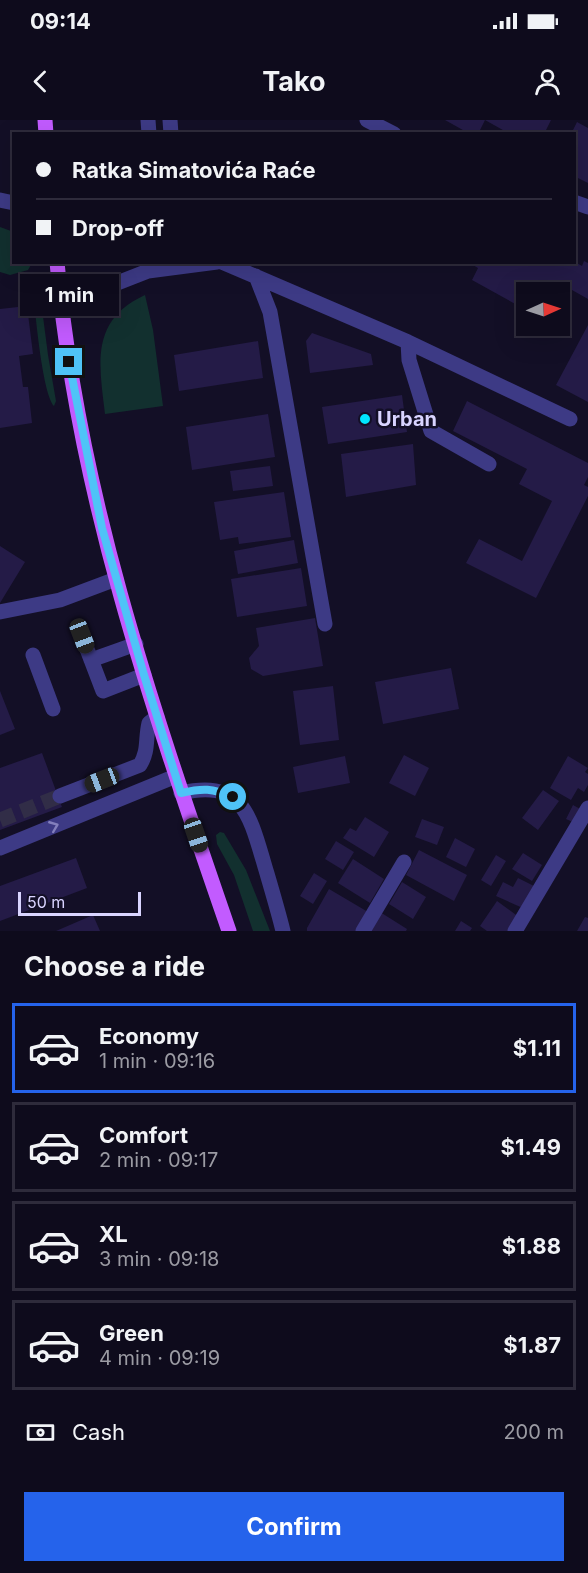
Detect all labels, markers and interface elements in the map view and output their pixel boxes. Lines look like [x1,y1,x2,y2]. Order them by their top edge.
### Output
text: 09:14 [30,8,91,34]
icon: back [24,65,57,98]
text: Tako [262,65,326,98]
icon: person [531,65,564,98]
text: Ratka Simatovića Raće [72,157,316,183]
text: Drop-off [72,215,164,241]
callout: 1 min [20,275,118,317]
north arrow [516,282,570,336]
map controls [516,282,570,336]
text: 1 min [45,283,94,307]
route end [55,348,82,375]
place label: Urban [377,407,437,431]
marker: Urban [358,412,372,426]
car [67,616,97,656]
car [82,765,122,795]
route start [219,783,246,810]
car [182,815,210,855]
one-way arrow [48,821,59,833]
scale bar [18,889,141,917]
text: 50 m [27,892,65,912]
text: Choose a ride [24,950,205,983]
icon: car [27,1021,81,1075]
text: Economy [99,1023,199,1049]
text: $1.11 [513,1035,561,1061]
text: 1 min · 09:16 [99,1049,215,1073]
icon: car [27,1120,81,1174]
text: Comfort [99,1122,188,1148]
text: $1.49 [501,1134,561,1160]
text: 2 min · 09:17 [99,1148,218,1172]
icon: car [27,1219,81,1273]
text: XL [99,1221,128,1247]
text: $1.88 [502,1233,561,1259]
text: 3 min · 09:18 [99,1247,219,1271]
icon: car [27,1318,81,1372]
text: Green [99,1320,164,1346]
text: $1.87 [503,1332,561,1358]
text: 4 min · 09:19 [99,1346,220,1370]
icon: cash [24,1416,57,1449]
text: Cash [72,1419,125,1445]
text: 200 m [503,1420,564,1444]
button: Confirm [24,1492,564,1561]

